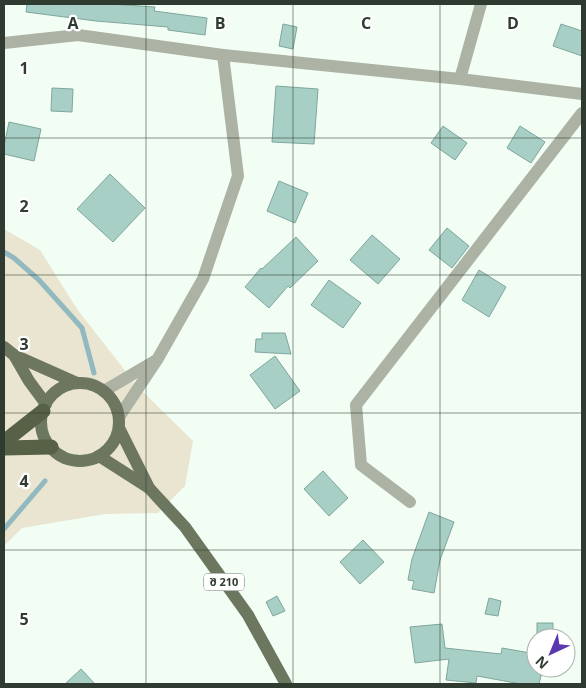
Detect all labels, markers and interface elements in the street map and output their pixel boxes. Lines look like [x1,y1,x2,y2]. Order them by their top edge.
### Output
text: A [67,12,79,34]
text: B [215,12,225,34]
text: C [361,12,371,34]
text: D [507,12,519,34]
text: 1 [19,57,29,79]
text: 2 [19,195,29,217]
text: 3 [19,333,29,355]
text: 4 [19,470,29,492]
road number: შ 210 [204,574,244,590]
text: 5 [19,608,29,630]
north arrow [526,628,576,678]
text: N [531,652,552,674]

